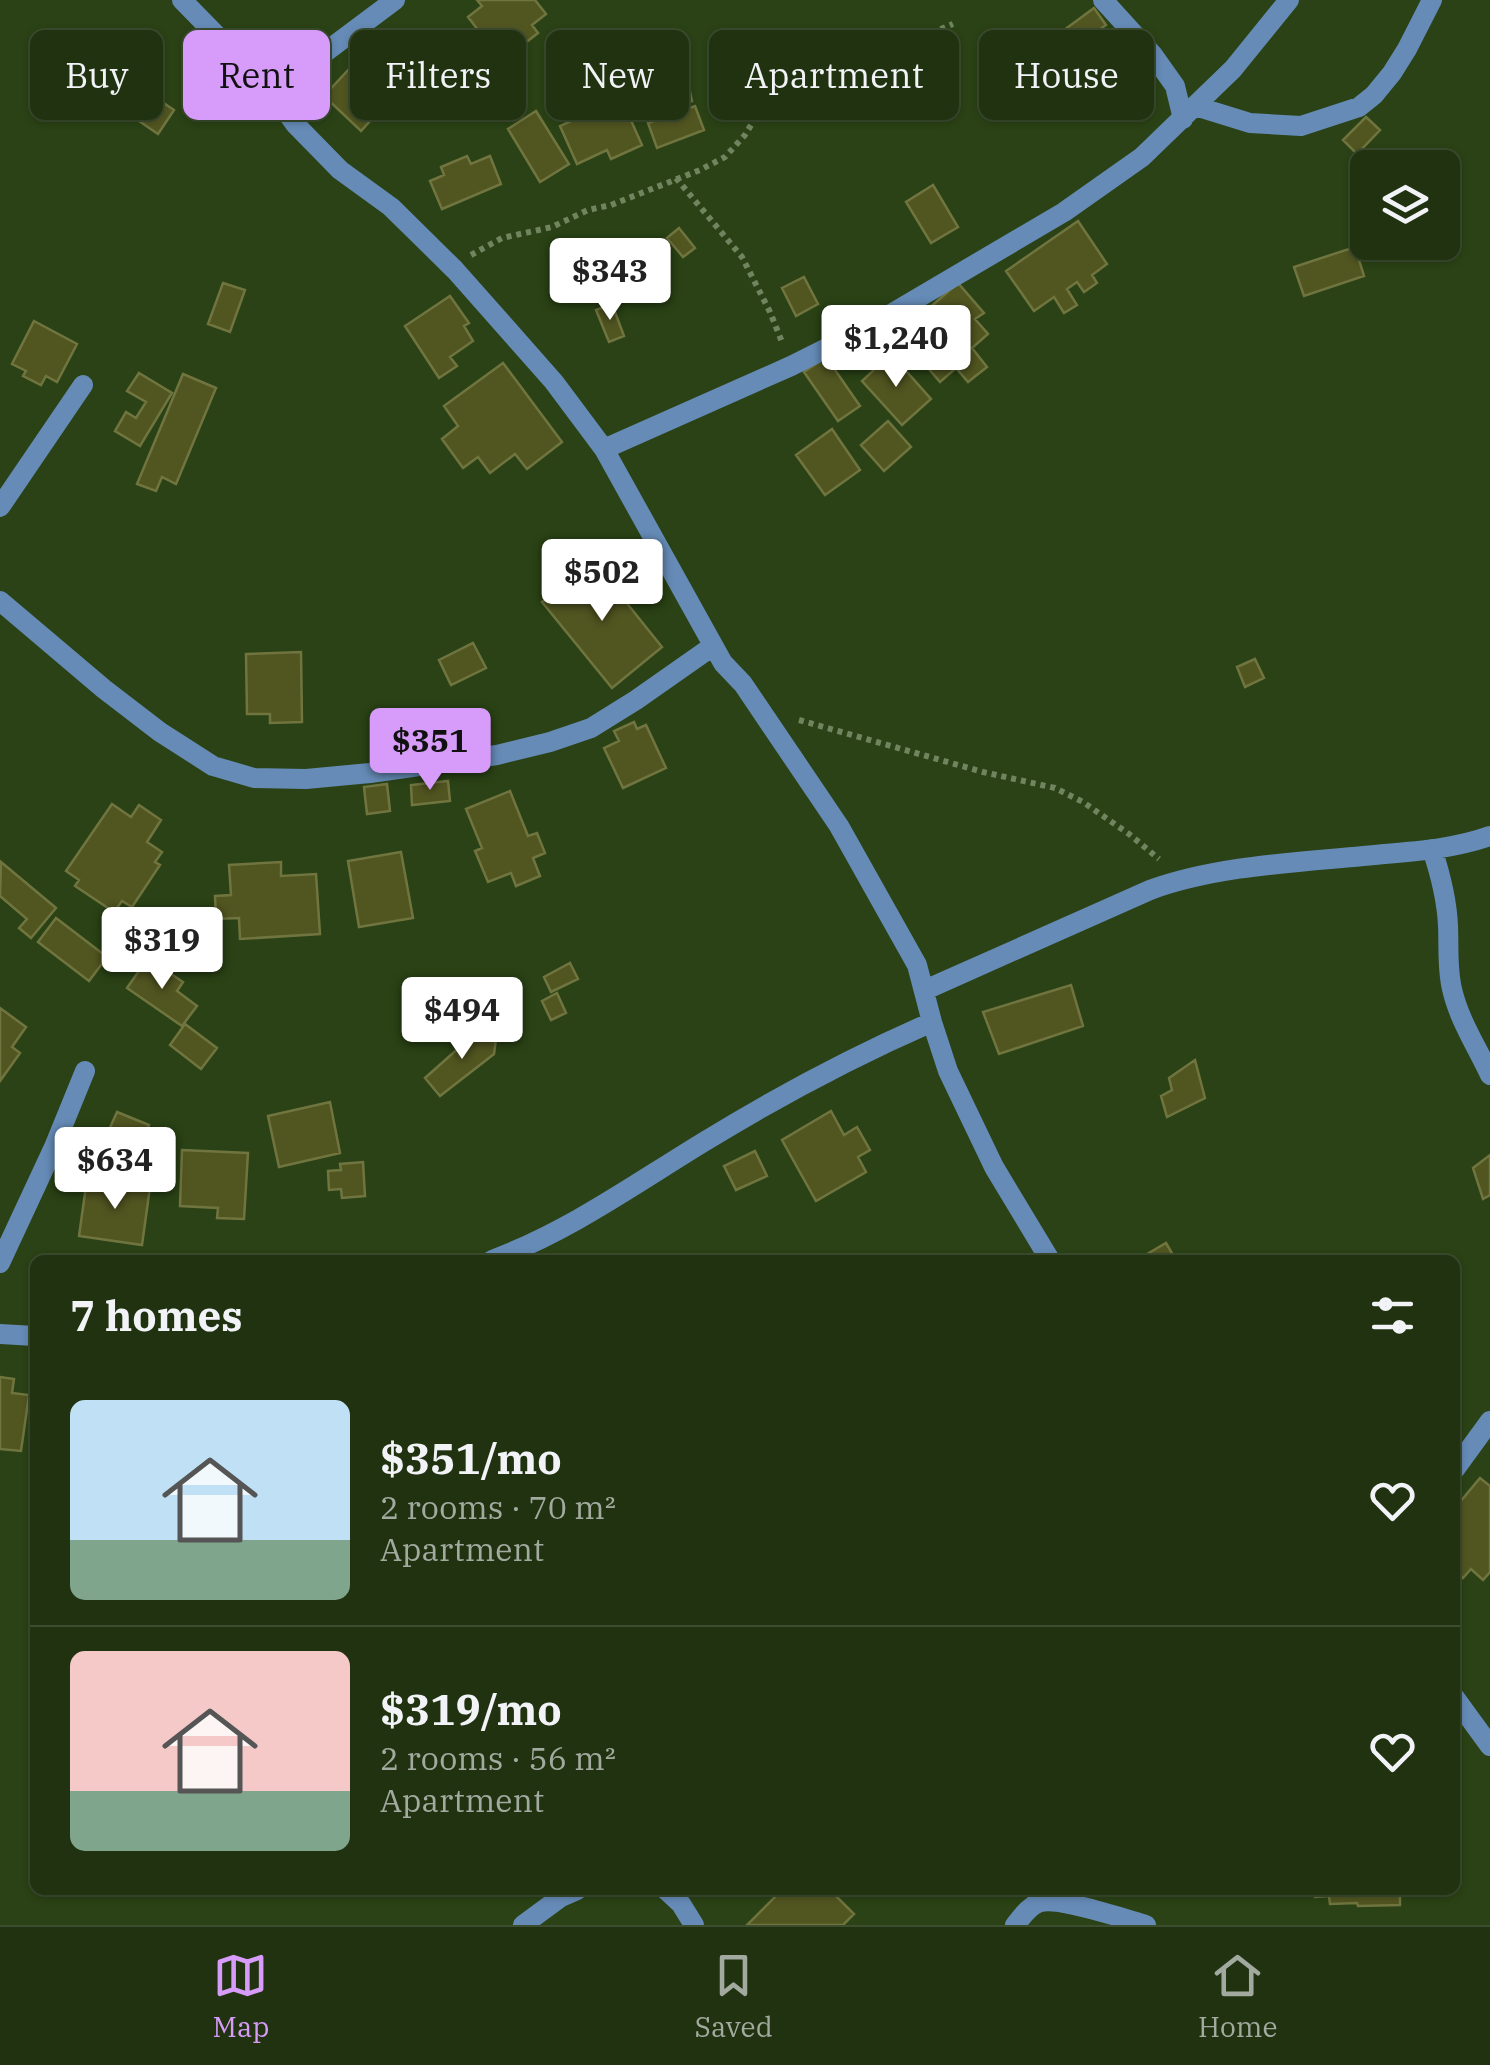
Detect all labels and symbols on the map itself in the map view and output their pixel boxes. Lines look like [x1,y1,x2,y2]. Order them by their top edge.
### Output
pin: $343 [551,238,669,323]
pin: $1,240 [815,305,977,390]
pin: $502 [543,539,661,624]
pin: $351 [371,708,489,793]
pin: $319 [103,907,221,992]
pin: $494 [403,977,521,1062]
pin: $634 [56,1127,174,1212]

